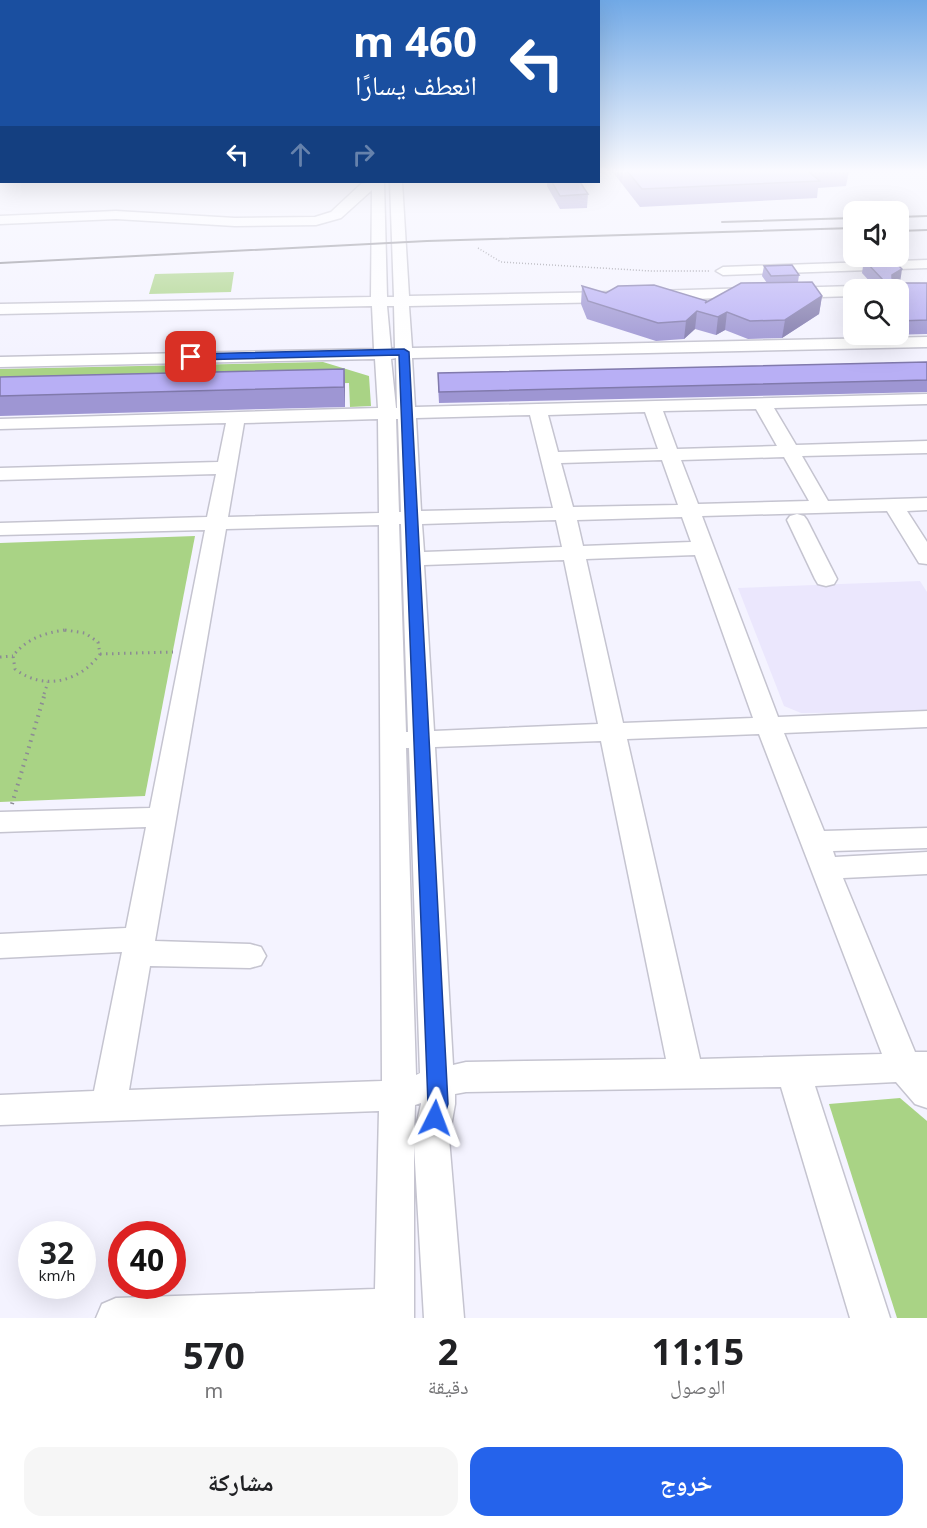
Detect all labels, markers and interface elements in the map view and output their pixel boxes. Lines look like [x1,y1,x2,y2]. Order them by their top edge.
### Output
text: 460 m [353,12,477,69]
icon: left [498,24,576,102]
text: انعطف يسارًا [355,66,477,103]
icon: left [221,138,254,171]
icon: ahead [284,138,317,171]
icon: right [347,138,380,171]
map controls [843,201,909,345]
button: sound [843,201,909,267]
button: search [843,279,909,345]
pin [165,331,216,382]
icon: arrive [174,340,207,373]
position arrow [403,1086,467,1150]
speed limit sign: 40 [108,1221,186,1299]
text: 32 [40,1232,74,1273]
text: km/h [39,1265,75,1285]
text: 2 [438,1327,458,1376]
text: 11:15 [652,1327,744,1376]
text: 570 [183,1331,245,1380]
text: دقيقة [428,1373,468,1400]
text: الوصول [670,1373,725,1400]
text: m [205,1377,223,1404]
button: مشاركة [24,1447,458,1516]
button: خروج [470,1447,903,1516]

